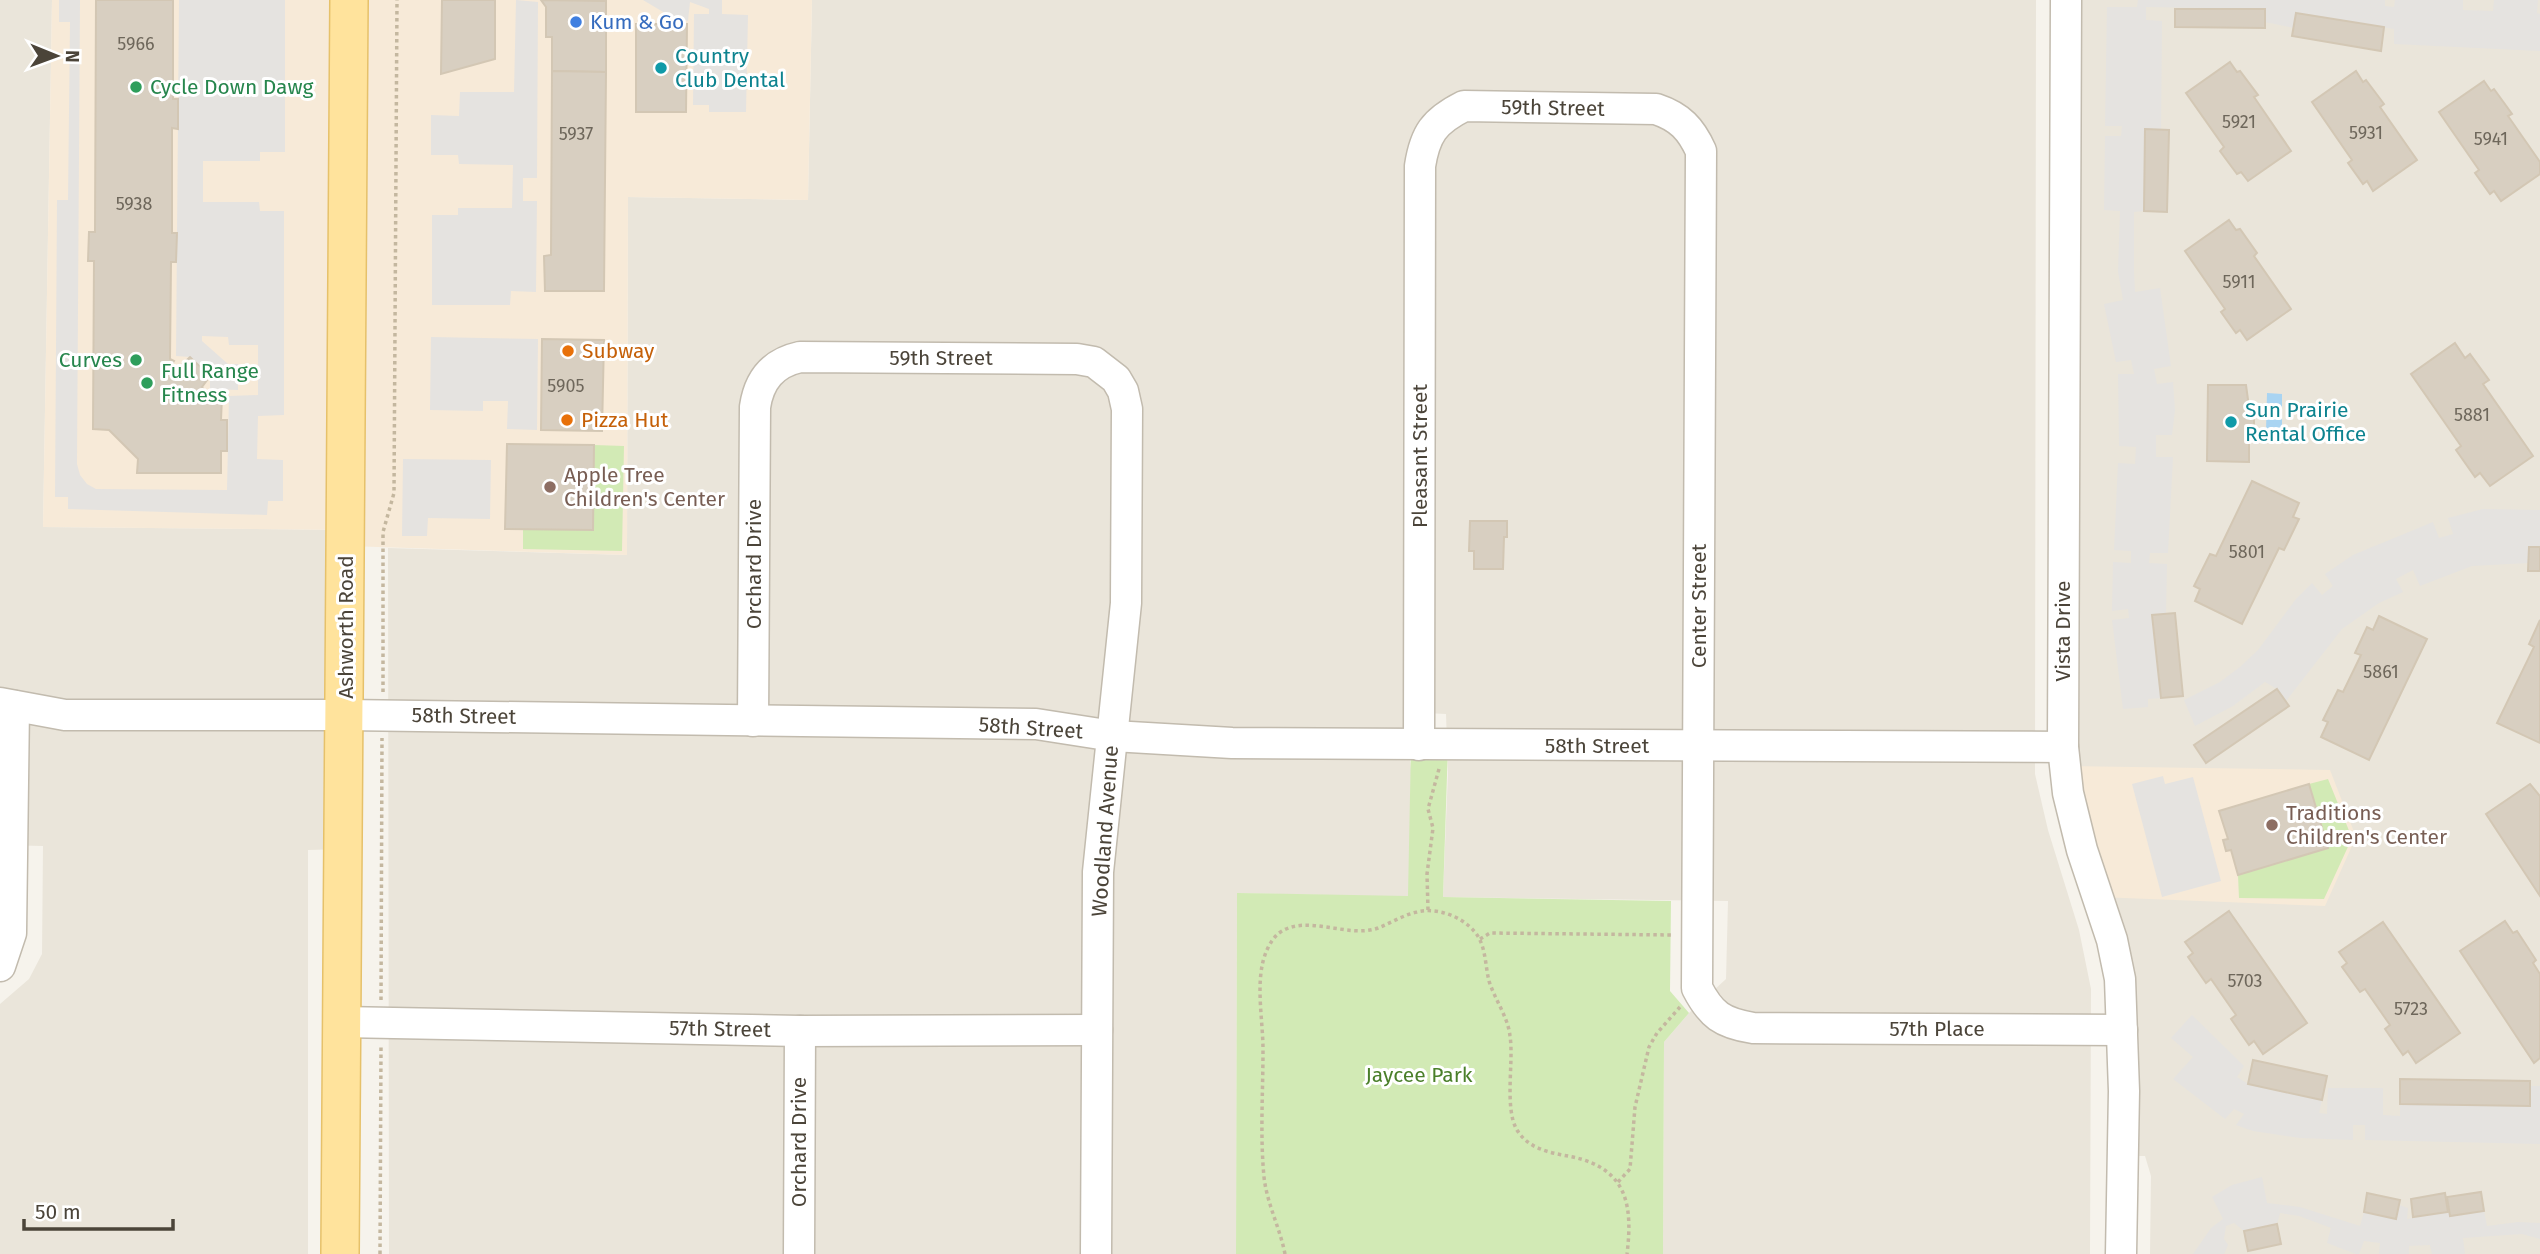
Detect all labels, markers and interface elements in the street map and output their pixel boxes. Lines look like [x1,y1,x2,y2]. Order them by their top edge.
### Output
place label: Kum & Go [590,9,684,35]
marker: Kum & Go [568,14,584,30]
north arrow [21,21,91,91]
house number: 5966 [117,33,155,55]
place label: Country Club Dental [675,43,785,93]
text: N [61,50,84,63]
marker: Country Club Dental [653,60,669,76]
place label: Cycle Down Dawg [150,74,313,100]
marker: Cycle Down Dawg [128,79,144,95]
street label: 59th Street [1501,94,1605,122]
house number: 5921 [2222,111,2256,133]
house number: 5931 [2349,122,2383,144]
house number: 5937 [559,123,593,145]
house number: 5941 [2474,128,2508,150]
house number: 5938 [116,193,152,215]
house number: 5911 [2222,271,2256,293]
place label: Subway [582,338,655,364]
marker: Subway [560,343,576,359]
street label: 59th Street [889,345,993,371]
place label: Curves [59,347,122,373]
marker: Curves [128,352,144,368]
place label: Full Range Fitness [161,358,259,408]
marker: Full Range Fitness [139,375,155,391]
house number: 5905 [547,375,585,397]
street label: Pleasant Street [1407,384,1433,528]
place label: Sun Prairie Rental Office [2245,397,2366,447]
house number: 5881 [2454,404,2490,426]
place label: Pizza Hut [581,407,669,433]
marker: Pizza Hut [559,412,575,428]
marker: Sun Prairie Rental Office [2223,414,2239,430]
place label: Apple Tree Children's Center [564,462,725,512]
marker: Apple Tree Children's Center [542,479,558,495]
street label: Orchard Drive [741,499,767,629]
house number: 5801 [2229,541,2265,563]
street label: Center Street [1686,543,1712,668]
street label: Ashworth Road [333,555,359,699]
street label: Vista Drive [2050,580,2076,682]
house number: 5861 [2363,661,2399,683]
street label: 58th Street [412,702,517,730]
street label: 58th Street [978,711,1084,745]
street label: 58th Street [1545,733,1650,759]
street label: Woodland Avenue [1086,744,1124,918]
place label: Traditions Children's Center [2286,800,2447,850]
marker: Traditions Children's Center [2264,817,2280,833]
house number: 5703 [2227,970,2263,992]
house number: 5723 [2394,998,2428,1020]
street label: 57th Street [669,1015,772,1043]
street label: 57th Place [1889,1016,1985,1042]
park label: Jaycee Park [1365,1062,1473,1088]
street label: Orchard Drive [786,1077,812,1207]
scale bar [24,1188,173,1232]
text: 50 m [35,1199,81,1225]

